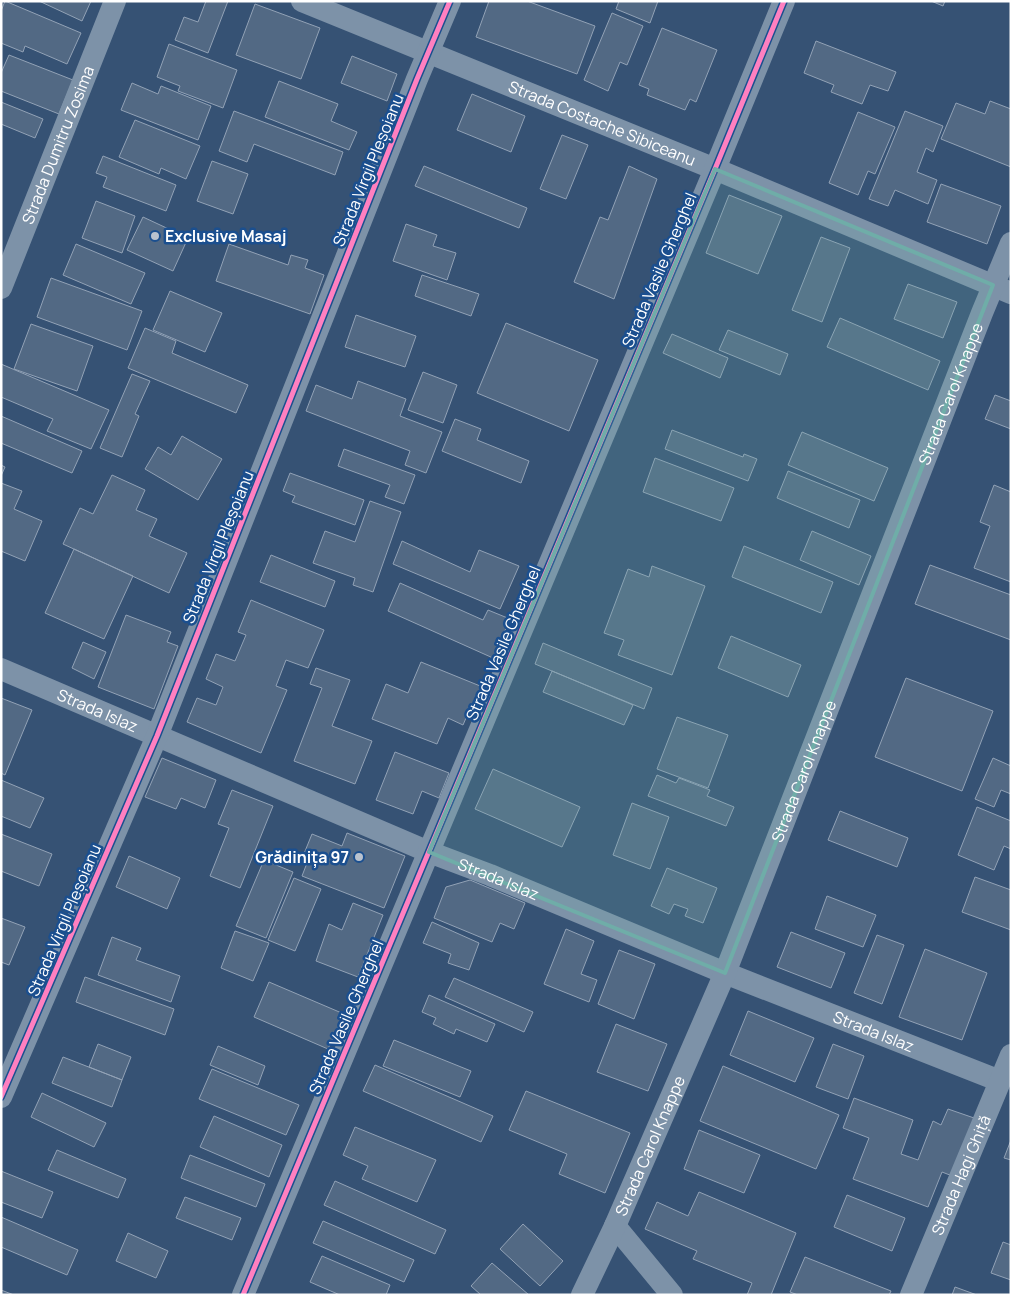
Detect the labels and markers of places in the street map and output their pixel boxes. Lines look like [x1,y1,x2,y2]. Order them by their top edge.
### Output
place label: Exclusive Masaj [165,225,286,247]
marker: Exclusive Masaj [149,230,161,242]
place label: Grădinița 97 [255,846,349,868]
marker: Grădinița 97 [353,851,365,863]

